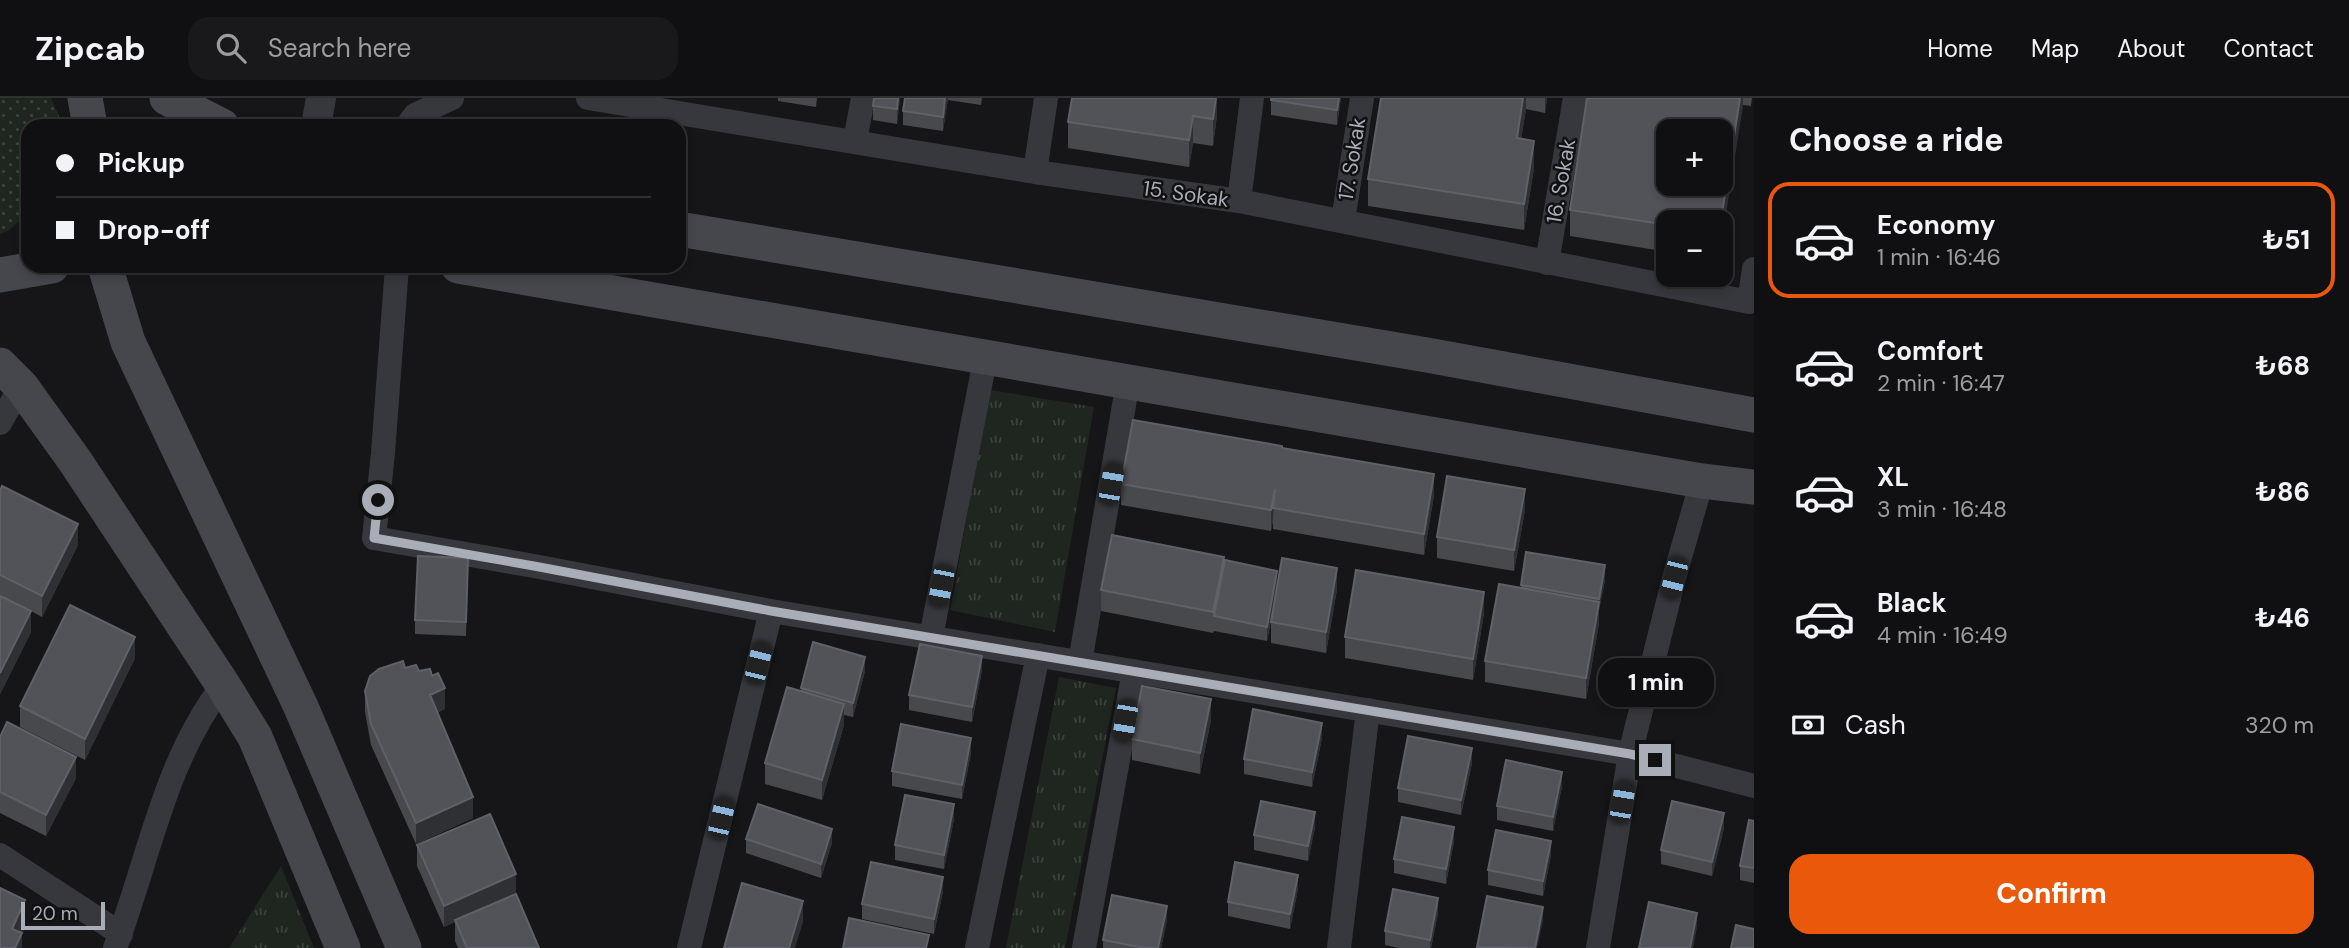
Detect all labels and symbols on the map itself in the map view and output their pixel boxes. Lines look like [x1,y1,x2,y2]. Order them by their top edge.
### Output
street label: 17. Sokak [1332,115,1372,202]
street label: 16. Sokak [1540,136,1582,226]
street label: 15. Sokak [1141,174,1231,214]
car [1098,461,1125,507]
route start [362,484,394,516]
car [1659,555,1690,601]
car [927,563,956,609]
car [743,640,774,686]
callout: 1 min [1597,658,1713,708]
car [1112,698,1139,744]
route end [1639,744,1671,776]
car [1609,779,1636,825]
car [707,795,736,841]
scale bar [21,899,105,931]

